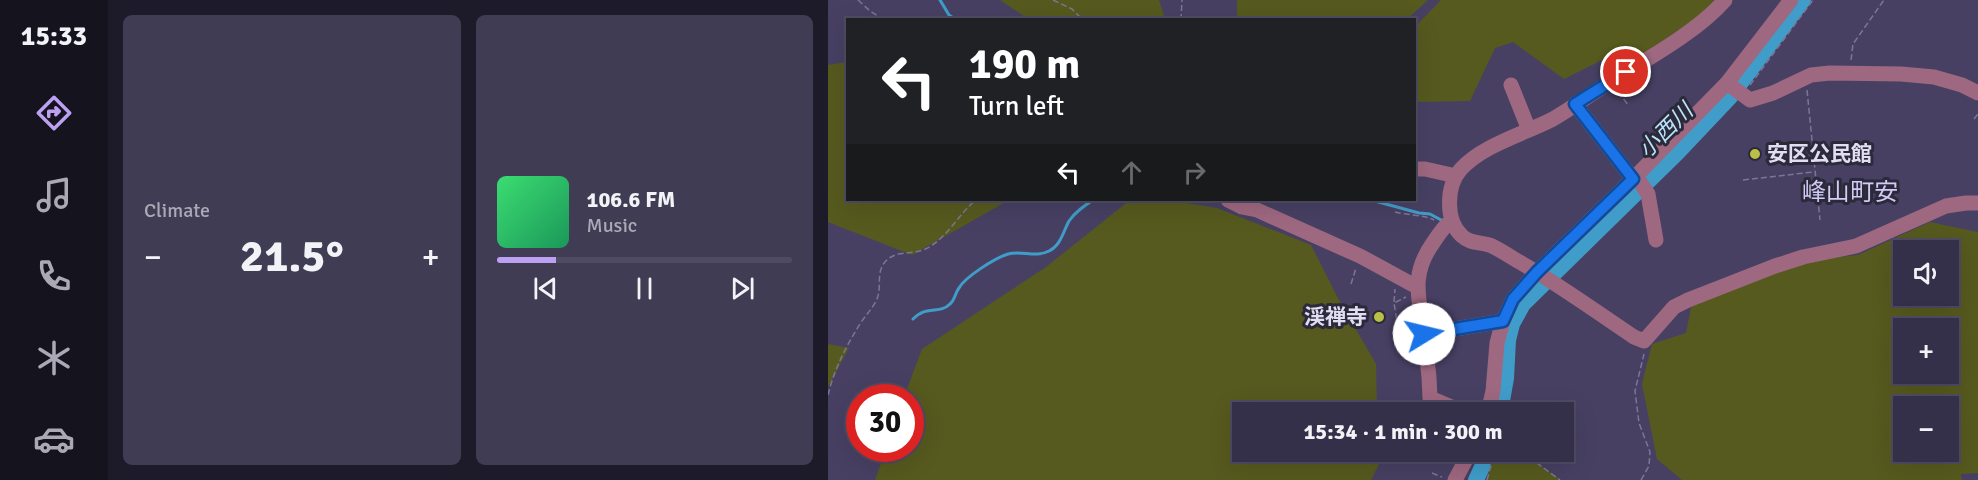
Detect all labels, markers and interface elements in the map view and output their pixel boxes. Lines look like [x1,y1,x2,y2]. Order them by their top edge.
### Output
text: 15:33 [21,20,87,53]
text: 190 m [969,39,1080,90]
icon: left [870,42,948,120]
pin [1600,46,1651,97]
icon: arrive [1609,55,1642,88]
text: Turn left [969,90,1064,123]
icon: directions [33,92,75,134]
water label: 小西川 [1632,96,1700,163]
place label: 安区公民館 [1767,141,1872,167]
marker: 安区公民館 [1748,147,1762,161]
icon: left [1052,156,1085,189]
icon: ahead [1115,156,1148,189]
icon: right [1178,156,1211,189]
icon: music [33,174,75,216]
district label: 峰山町安 [1802,177,1898,207]
text: 106.6 FM [587,186,675,213]
text: Climate [144,198,210,223]
text: Music [587,213,637,238]
text: 21.5° [240,229,344,284]
text: − [144,237,162,278]
text: + [422,237,439,278]
map controls [1893,240,1959,462]
button: sound [1893,240,1959,306]
icon: phone [33,255,75,297]
icon: previous [529,272,562,305]
icon: pause [628,272,661,305]
icon: next [726,272,759,305]
position arrow [1392,302,1456,366]
place label: 渓禅寺 [1304,304,1367,330]
marker: 渓禅寺 [1372,310,1386,324]
button: + [1893,318,1959,384]
icon: climate [33,337,75,379]
speed limit sign: 30 [846,384,924,462]
button: − [1893,396,1959,462]
icon: car [33,418,75,460]
text: 15:34 · 1 min · 300 m [1303,418,1503,445]

